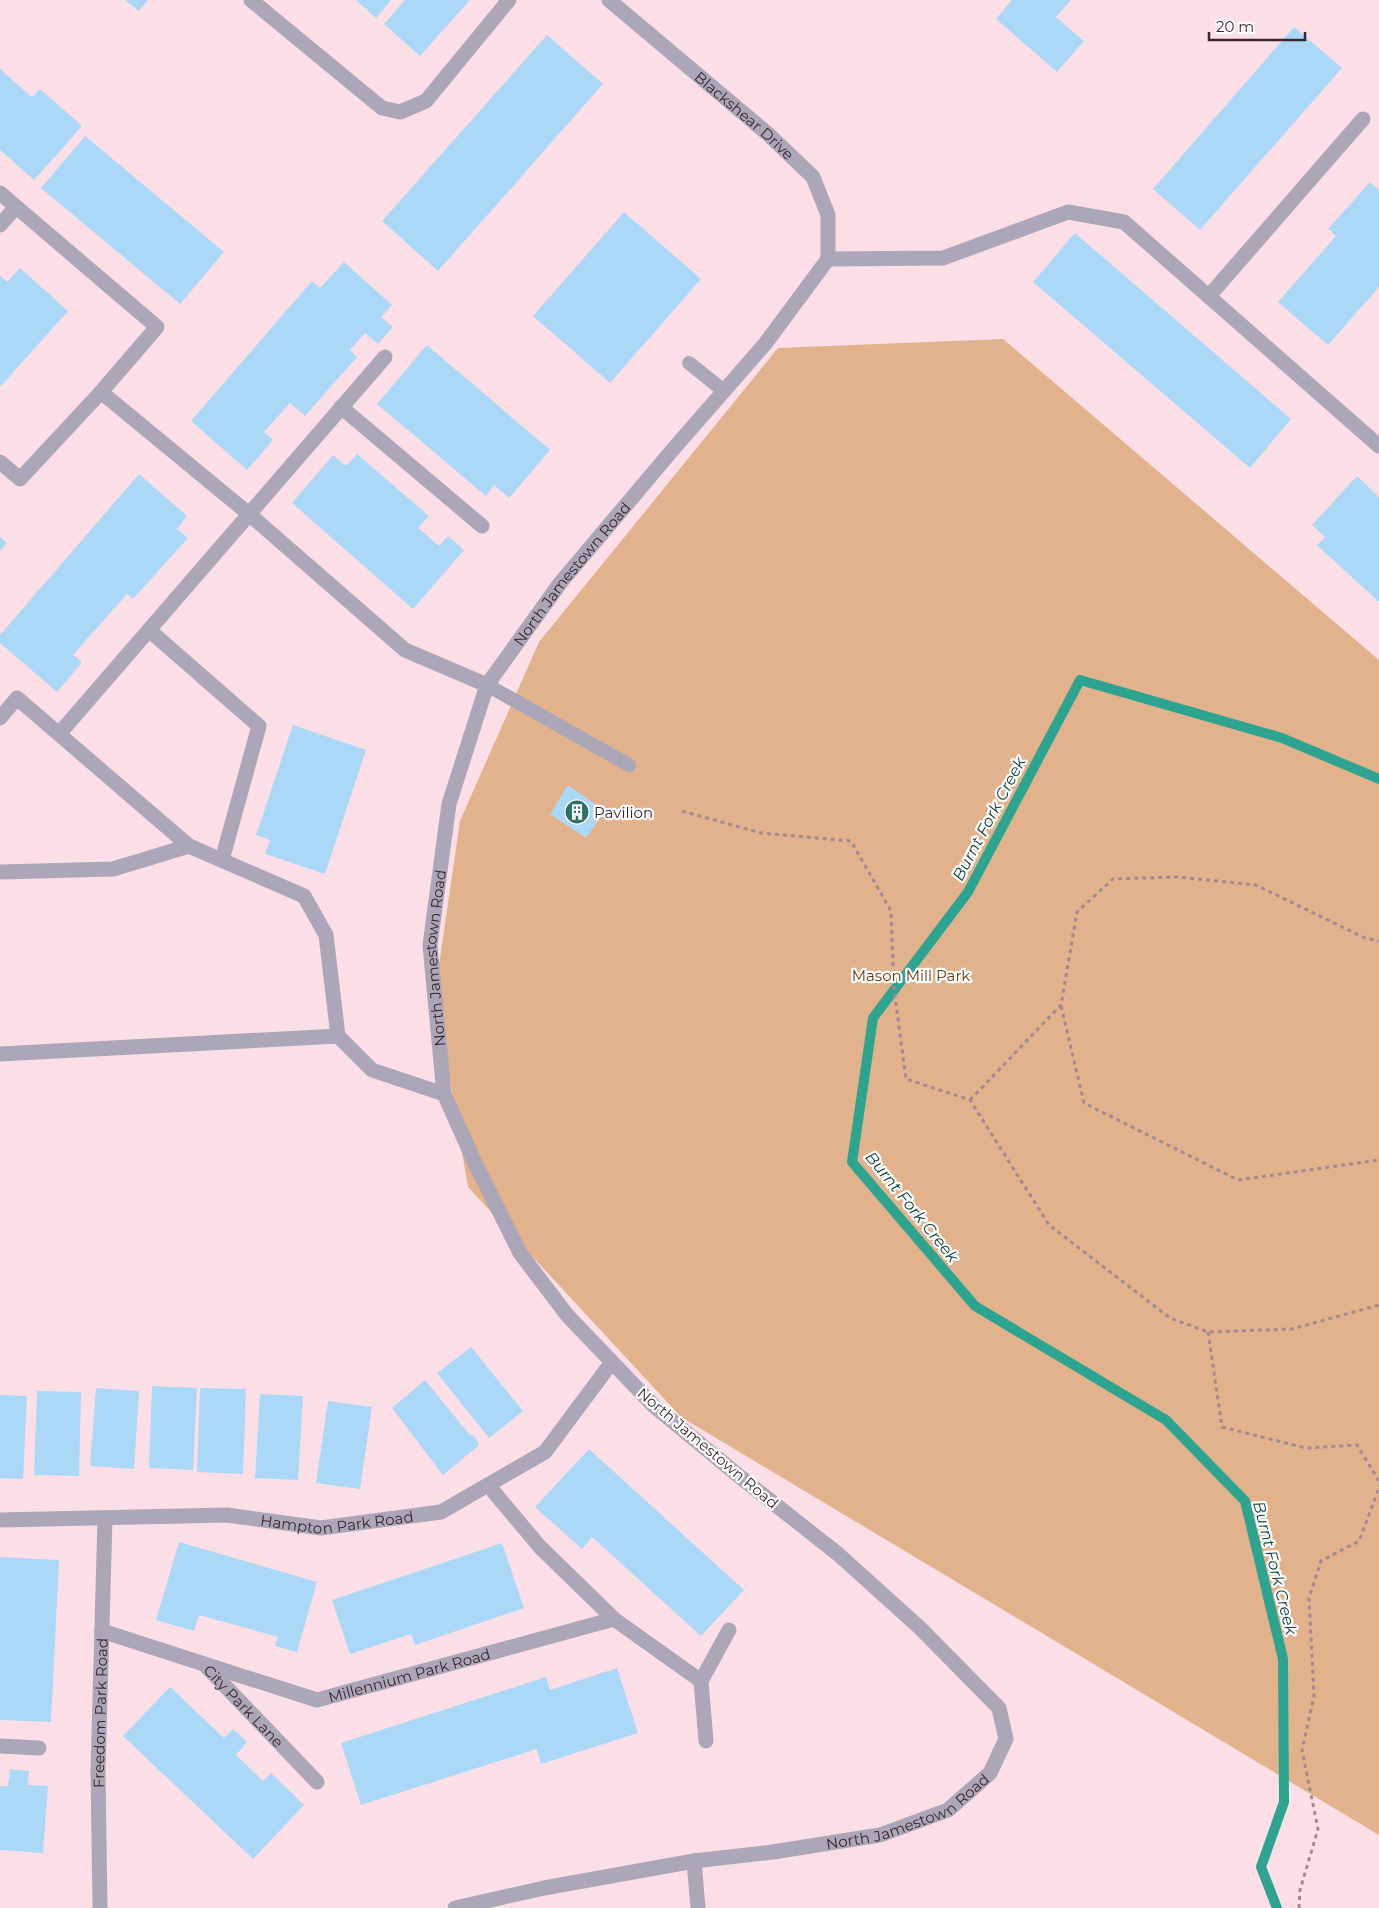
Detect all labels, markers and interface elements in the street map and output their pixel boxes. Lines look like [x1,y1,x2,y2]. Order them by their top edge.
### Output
scale bar [1209,10,1305,42]
text: 20 m [1216,17,1254,36]
street label: Blackshear Drive [691,67,798,164]
street label: North Jamestown Road [509,498,634,649]
water label: Burnt Fork Creek [948,753,1030,884]
building icon: Pavilion [564,799,590,825]
place label: Pavilion [594,803,653,822]
street label: North Jamestown Road [420,868,450,1047]
park label: Mason Mill Park [852,966,970,985]
water label: Burnt Fork Creek [861,1148,963,1267]
street label: North Jamestown Road [634,1383,782,1513]
water label: Burnt Fork Creek [1249,1499,1301,1638]
street label: Hampton Park Road [259,1506,414,1538]
street label: Freedom Park Road [88,1638,111,1788]
street label: Millennium Park Road [326,1644,492,1706]
street label: City Park Lane [200,1660,288,1751]
street label: North Jamestown Road [825,1769,993,1853]

